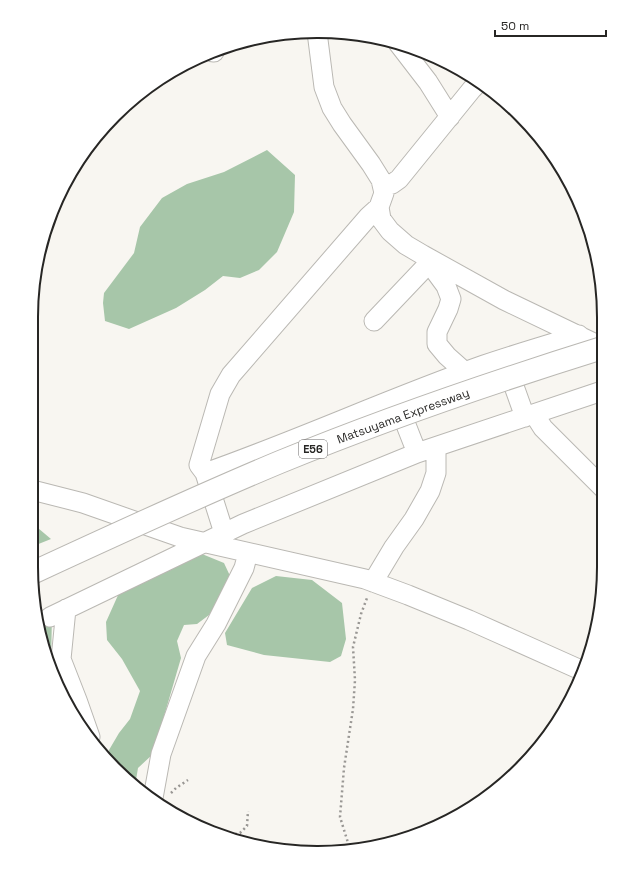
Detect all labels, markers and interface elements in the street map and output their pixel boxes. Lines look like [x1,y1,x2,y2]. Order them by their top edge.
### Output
scale bar [495,12,606,38]
text: 50 m [501,18,529,34]
street label: Matsuyama Expressway [335,385,471,447]
road number: E56 [299,440,327,458]

